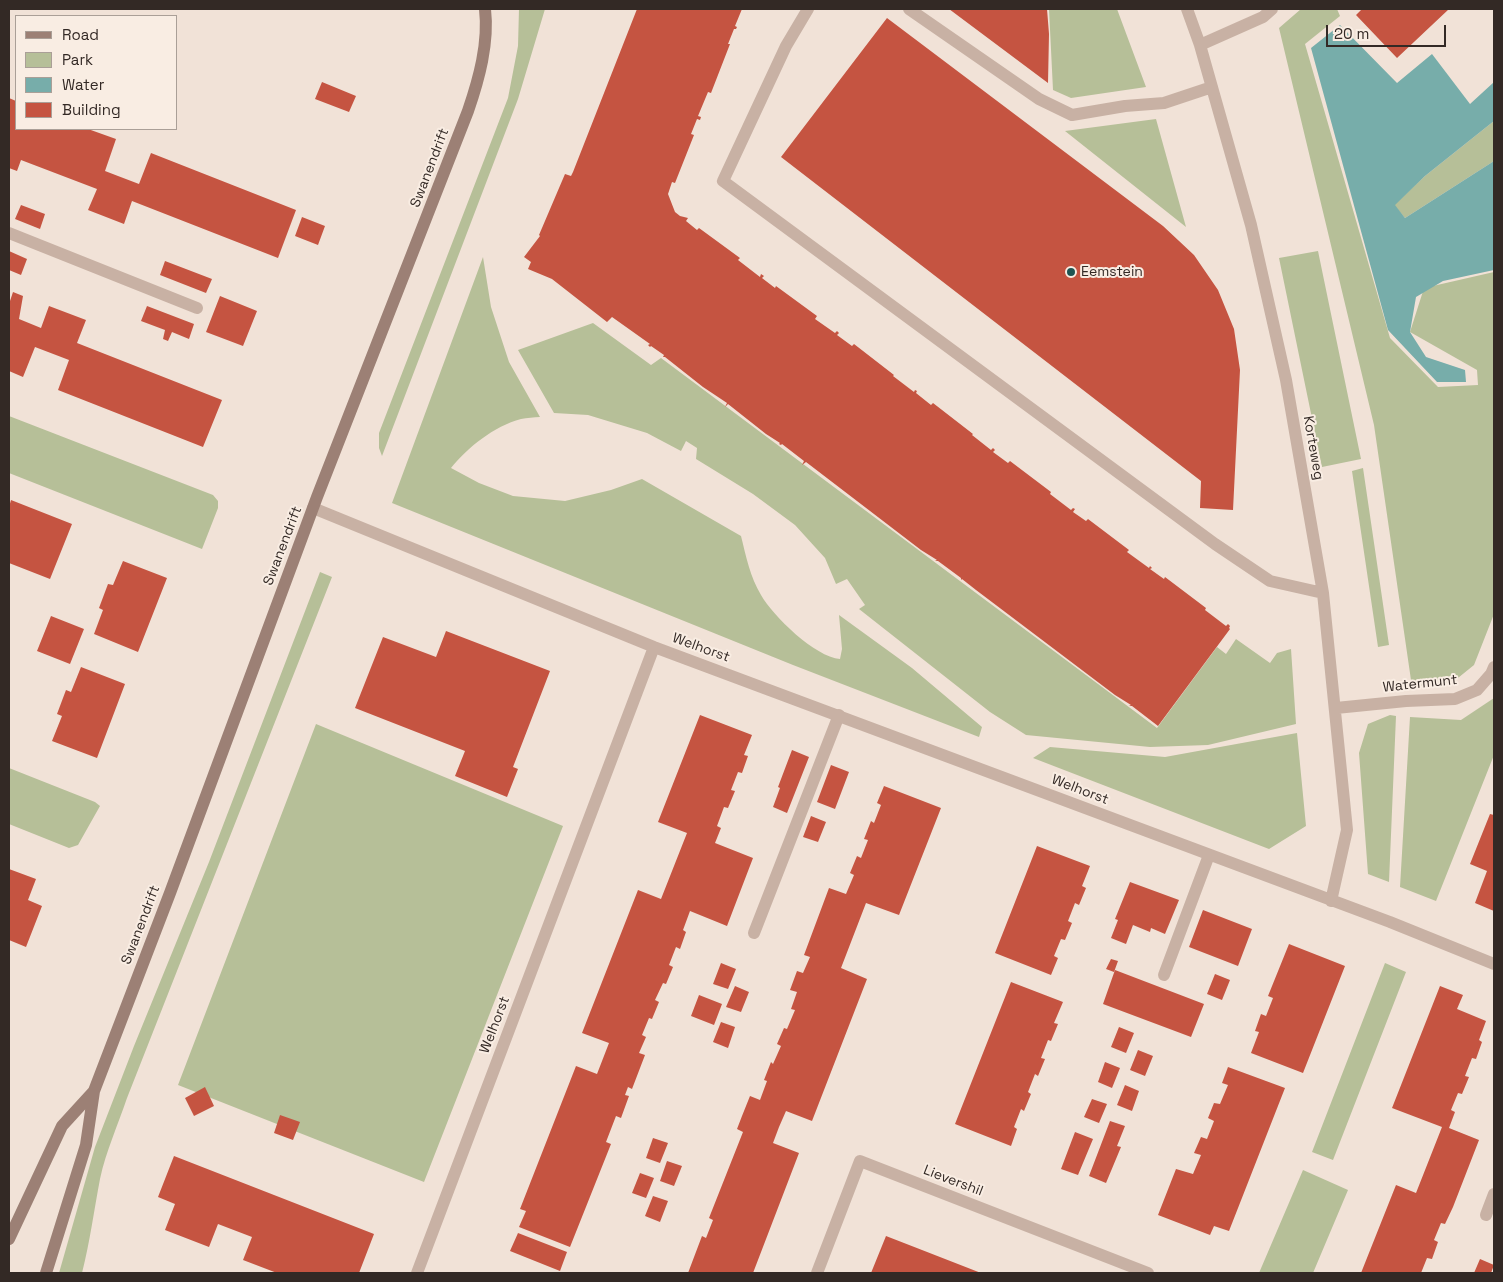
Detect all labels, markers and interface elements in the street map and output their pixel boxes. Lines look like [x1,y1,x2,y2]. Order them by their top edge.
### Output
legend [15,15,178,130]
scale bar [1328,15,1448,47]
text: 20 m [1334,24,1369,43]
text: Road [62,25,99,44]
text: Park [62,50,93,69]
text: Water [62,75,104,94]
text: Building [62,100,121,119]
street label: Swanendrift [407,126,453,210]
place label: Eemstein [1081,264,1143,280]
marker: Eemstein [1065,266,1077,278]
street label: Korteweg [1299,415,1327,481]
street label: Swanendrift [260,504,306,588]
street label: Welhorst [670,630,732,666]
street label: Watermunt [1382,672,1458,696]
street label: Welhorst [1049,771,1111,809]
street label: Swanendrift [118,883,164,967]
street label: Welhorst [476,994,514,1056]
street label: Lievershil [921,1162,985,1200]

